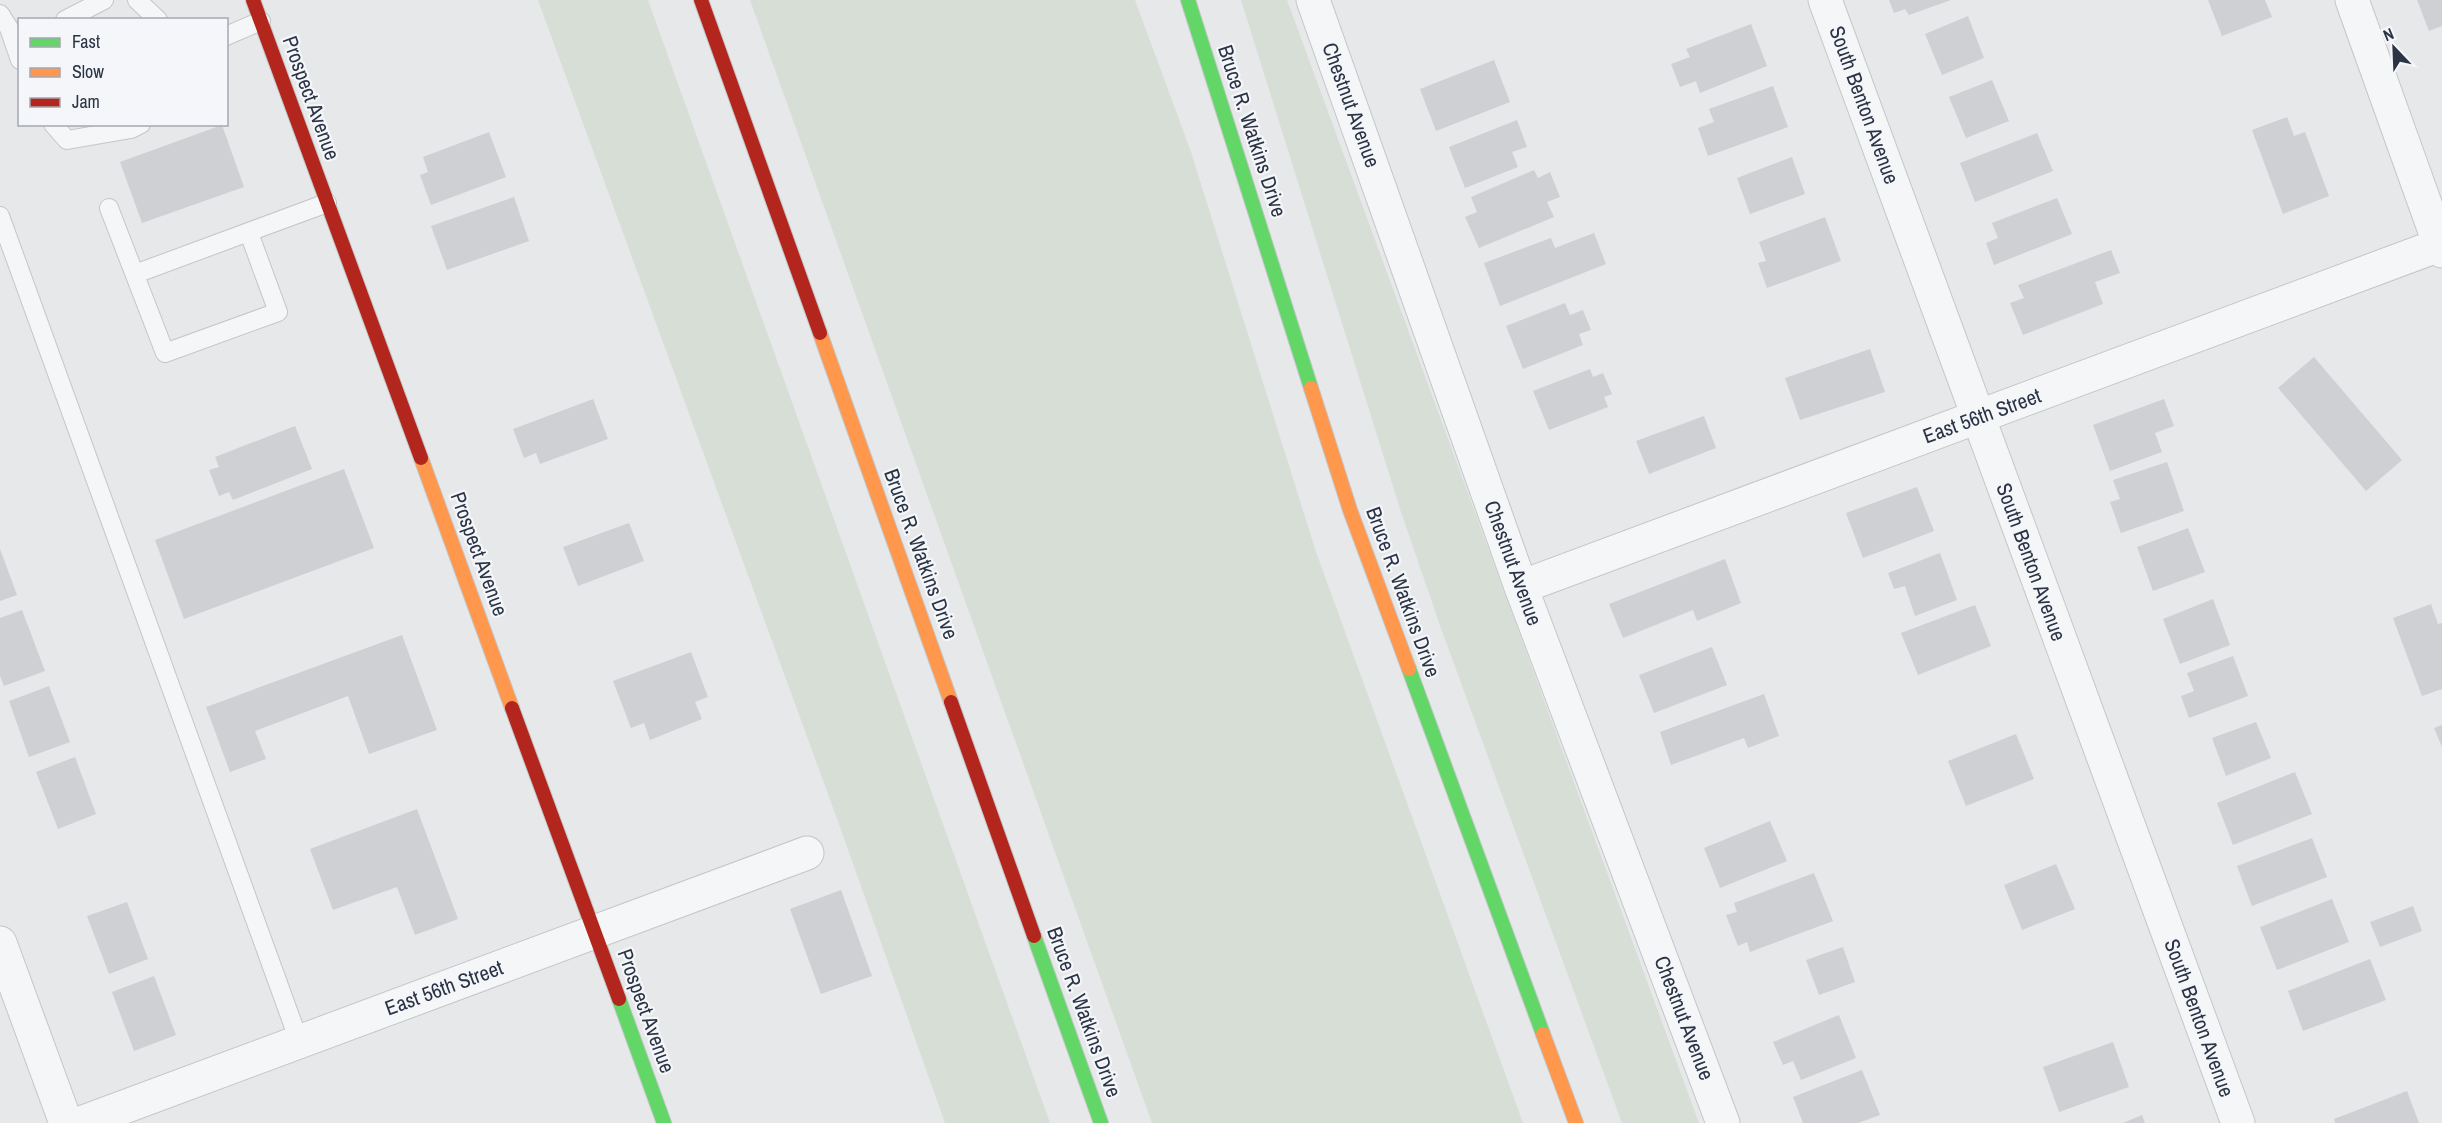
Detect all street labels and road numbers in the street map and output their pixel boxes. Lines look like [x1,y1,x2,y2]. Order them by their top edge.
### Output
street label: South Benton Avenue [1822,22,1907,188]
street label: Prospect Avenue [276,32,347,164]
street label: Chestnut Avenue [1315,38,1387,171]
street label: Bruce R. Watkins Drive [1211,41,1294,221]
street label: East 56th Street [1919,381,2045,450]
street label: Bruce R. Watkins Drive [877,465,966,643]
street label: South Benton Avenue [1989,479,2074,645]
street label: Prospect Avenue [444,488,515,620]
street label: Chestnut Avenue [1477,496,1549,629]
street label: Bruce R. Watkins Drive [1359,503,1448,681]
street label: Bruce R. Watkins Drive [1040,923,1129,1101]
street label: South Benton Avenue [2157,935,2242,1101]
street label: Prospect Avenue [611,945,682,1077]
street label: Chestnut Avenue [1647,952,1721,1084]
street label: East 56th Street [381,953,507,1022]

